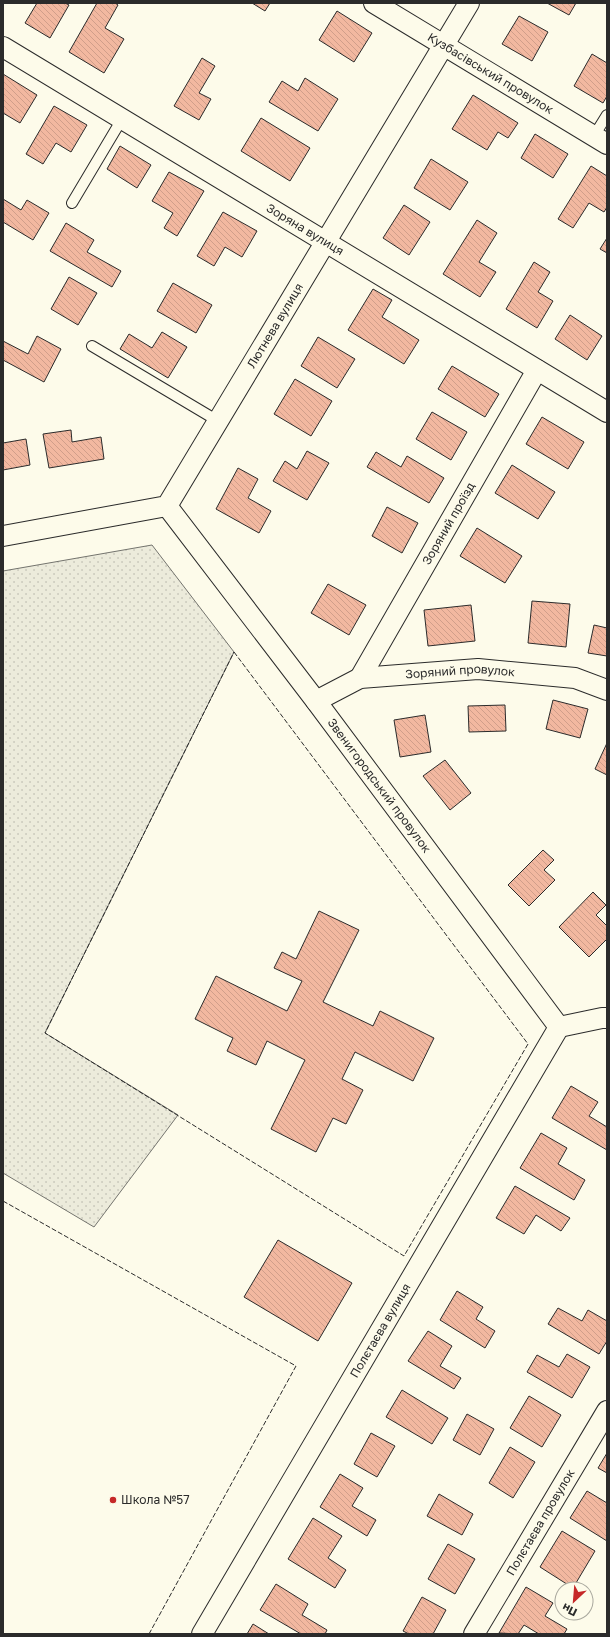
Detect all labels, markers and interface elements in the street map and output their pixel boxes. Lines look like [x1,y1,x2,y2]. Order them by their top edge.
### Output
street label: Кузбасівський провулок [425,29,556,117]
street label: Зоряна вулиця [264,200,347,258]
street label: Лютнева вулиця [244,280,306,371]
street label: Зоряний проїзд [419,479,478,567]
street label: Зоряний провулок [405,661,516,682]
street label: Звенигородський провулок [325,715,435,856]
street label: Полєтаєва вулиця [346,1280,414,1380]
street label: Полєтаєва провулок [503,1466,578,1578]
place label: Школа №57 [121,1492,190,1507]
marker: Школа №57 [108,1495,118,1505]
north arrow [554,1581,594,1621]
text: Пн [560,1601,579,1620]

